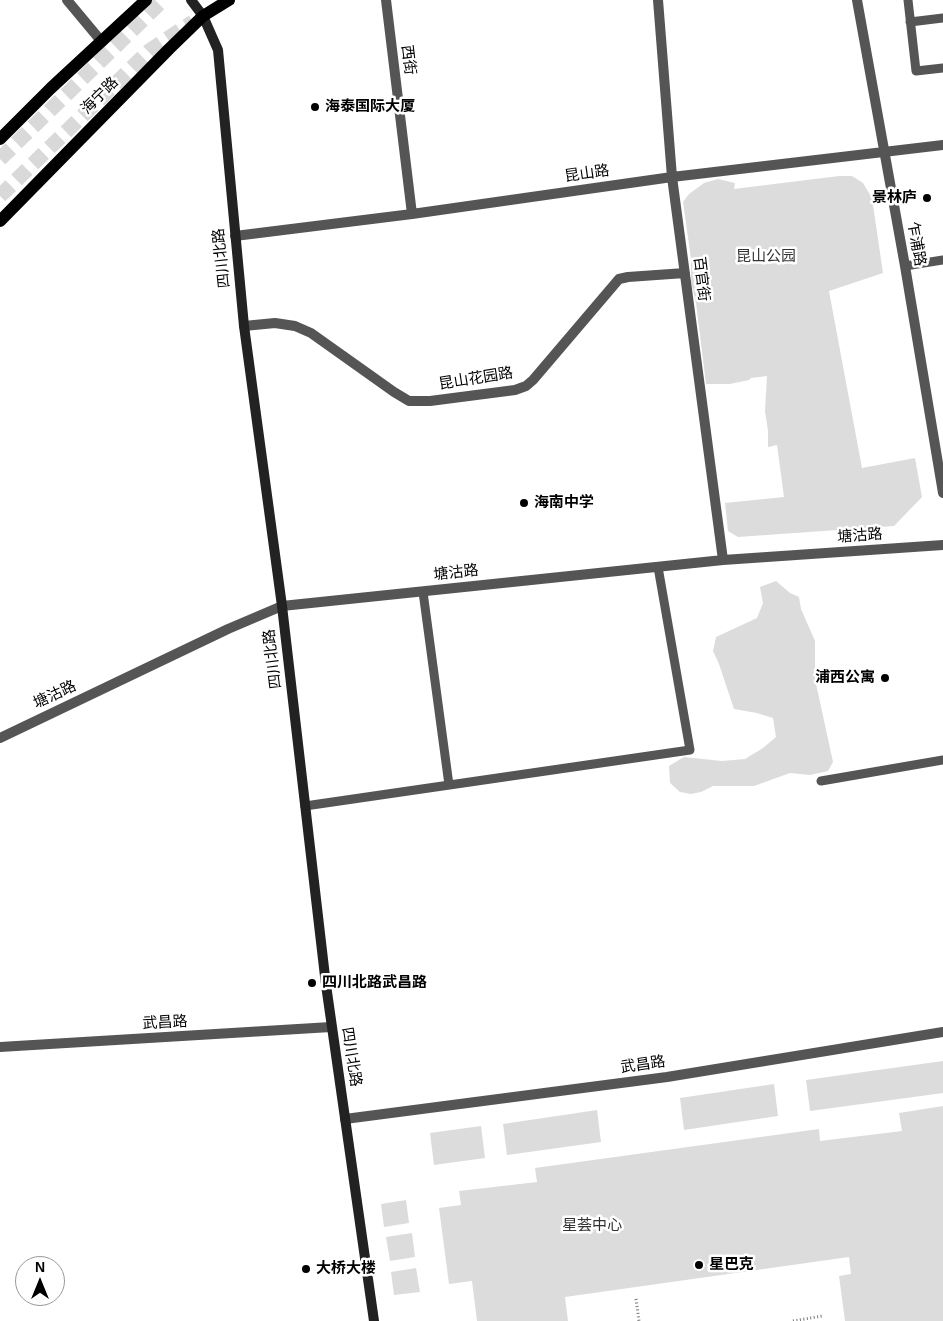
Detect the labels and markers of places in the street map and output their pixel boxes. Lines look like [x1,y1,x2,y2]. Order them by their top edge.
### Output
place label: 海泰国际大厦 [325,98,415,116]
marker: 海泰国际大厦 [309,101,321,113]
place label: 景林庐 [872,189,917,207]
marker: 景林庐 [921,192,933,204]
place label: 海南中学 [534,494,594,512]
marker: 海南中学 [518,497,530,509]
place label: 浦西公寓 [815,669,875,687]
marker: 浦西公寓 [879,672,891,684]
place label: 四川北路武昌路 [322,974,427,992]
marker: 四川北路武昌路 [306,977,318,989]
place label: 星巴克 [709,1256,754,1274]
marker: 星巴克 [693,1259,705,1271]
place label: 大桥大楼 [316,1260,376,1278]
marker: 大桥大楼 [300,1263,312,1275]

